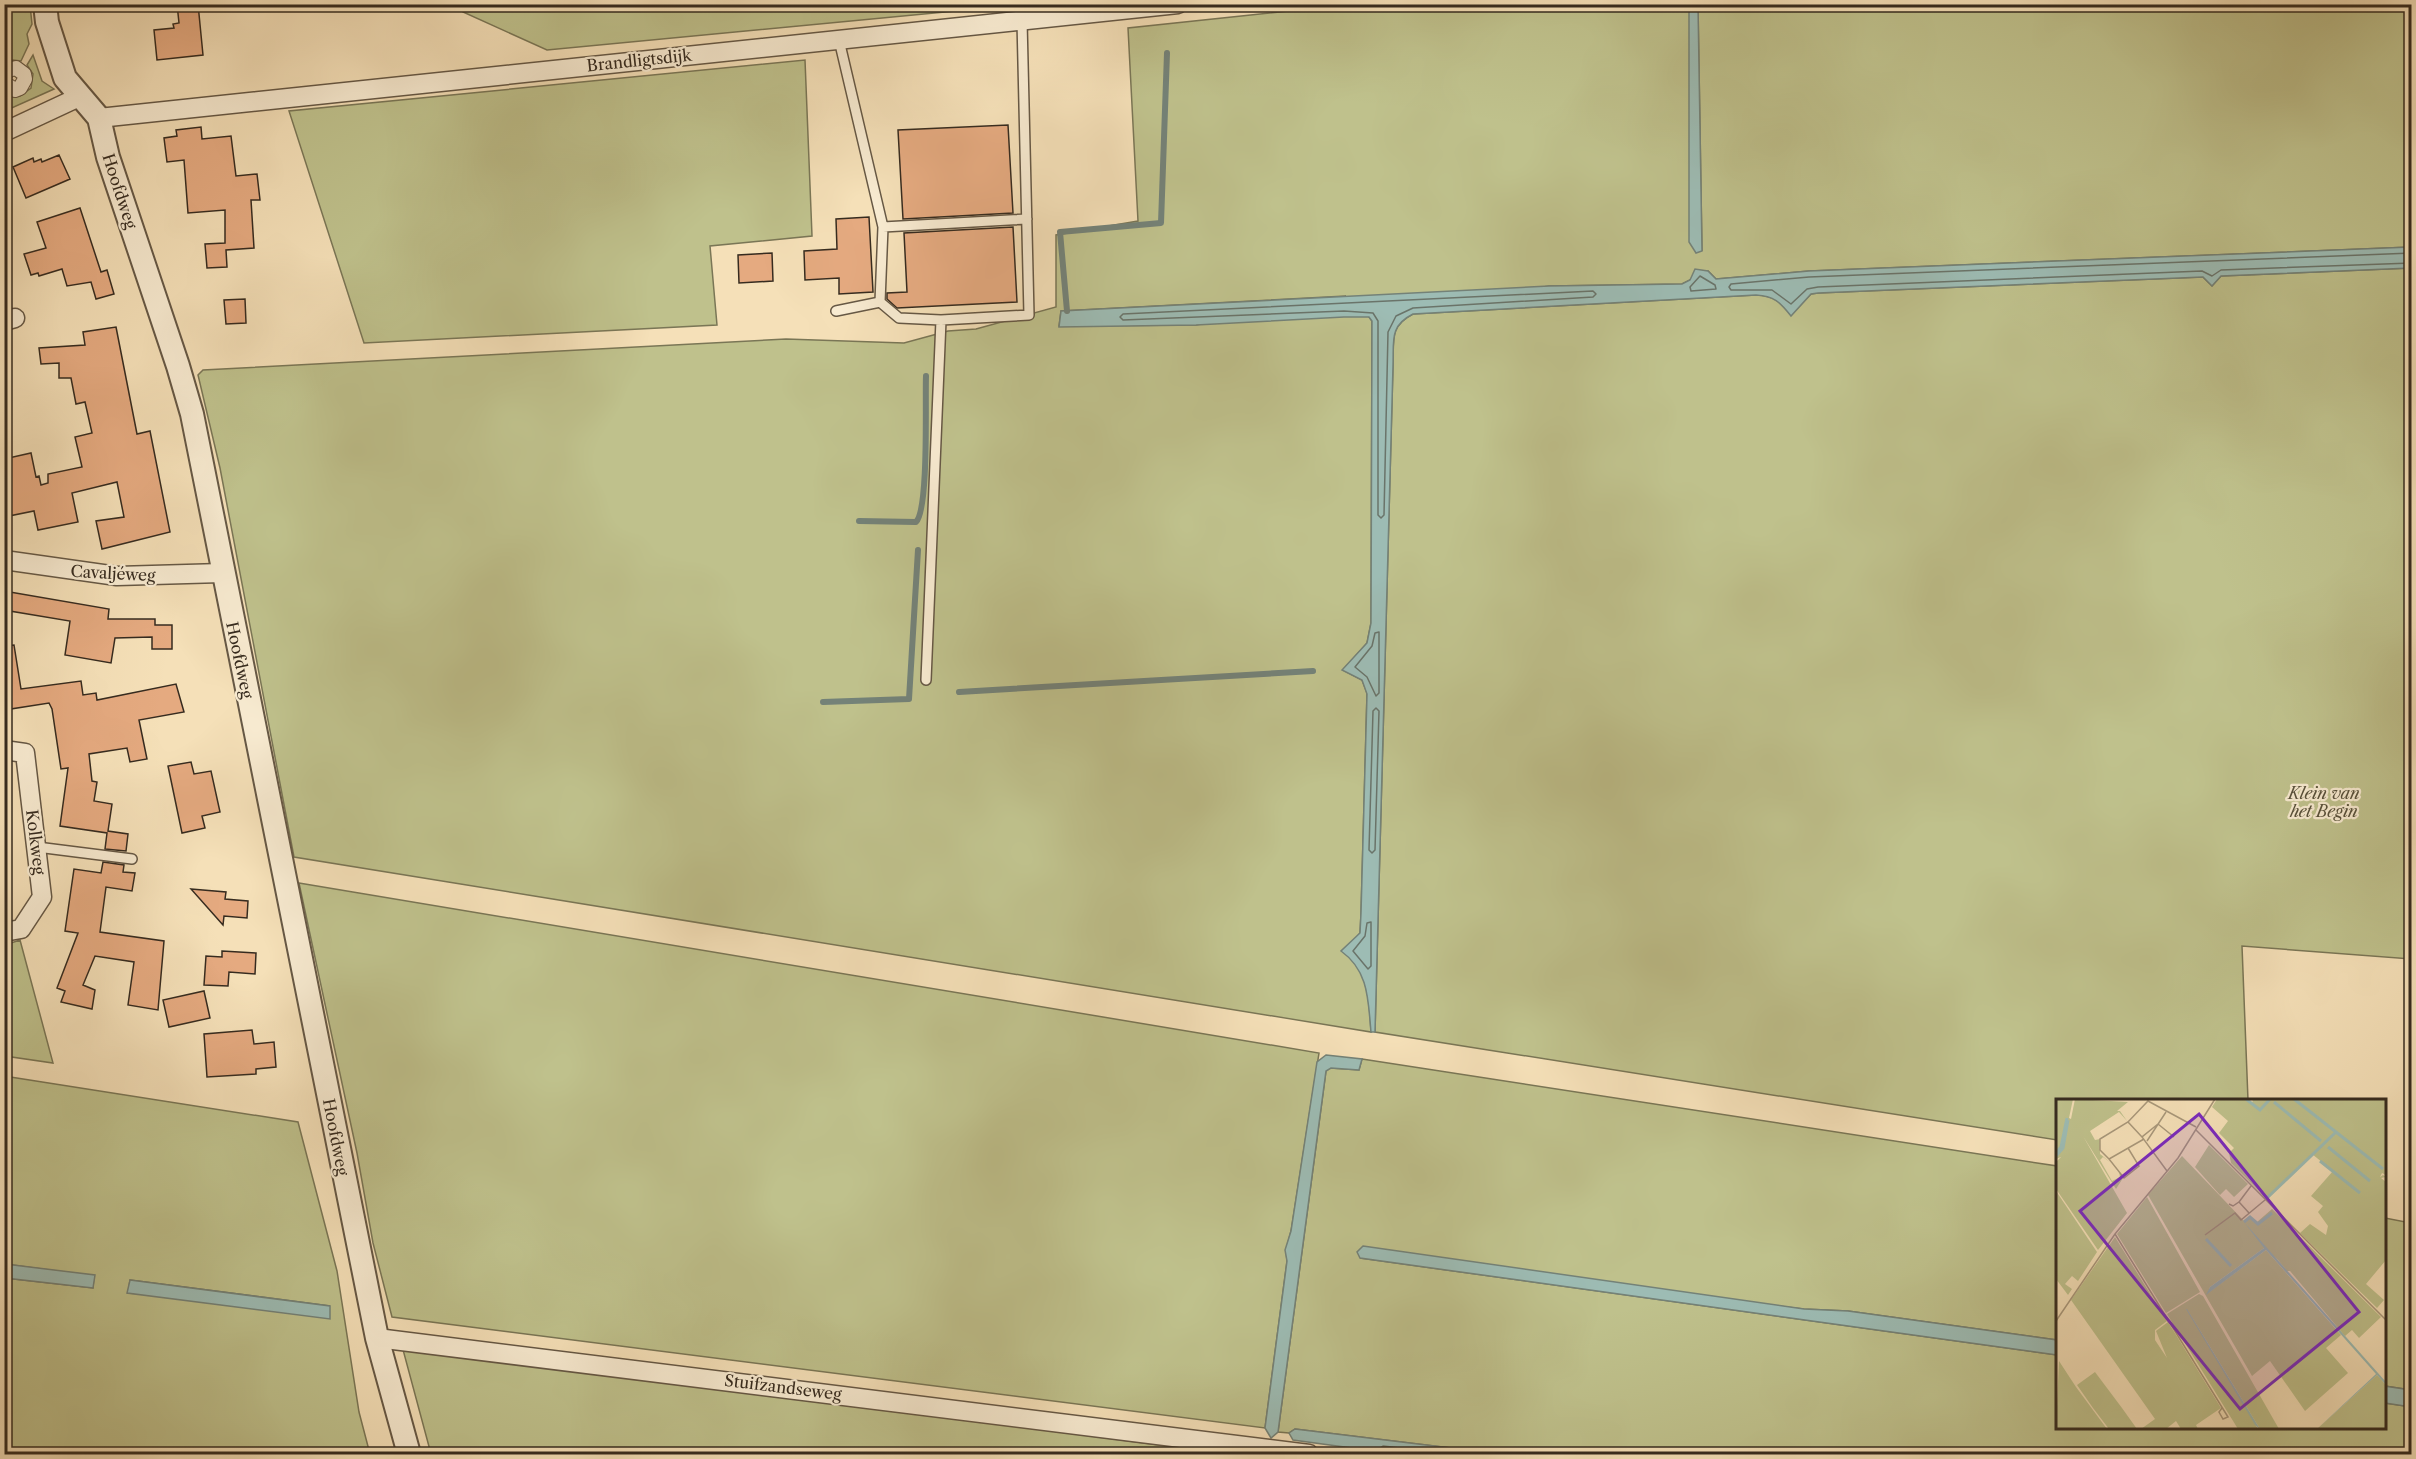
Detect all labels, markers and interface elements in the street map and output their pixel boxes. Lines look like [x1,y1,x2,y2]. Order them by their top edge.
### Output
street label: Brandligtsdijk [586,44,693,75]
street label: Hoofdweg [98,151,142,232]
street label: Cavaljéweg [70,561,157,585]
street label: Hoofdweg [222,620,258,701]
park label: Klein van het Begin [2286,783,2360,821]
street label: Kolkweg [22,808,50,876]
street label: Hoofdweg [319,1097,353,1178]
inset map [2056,1099,2386,1429]
street label: Stuifzandseweg [723,1370,843,1404]

